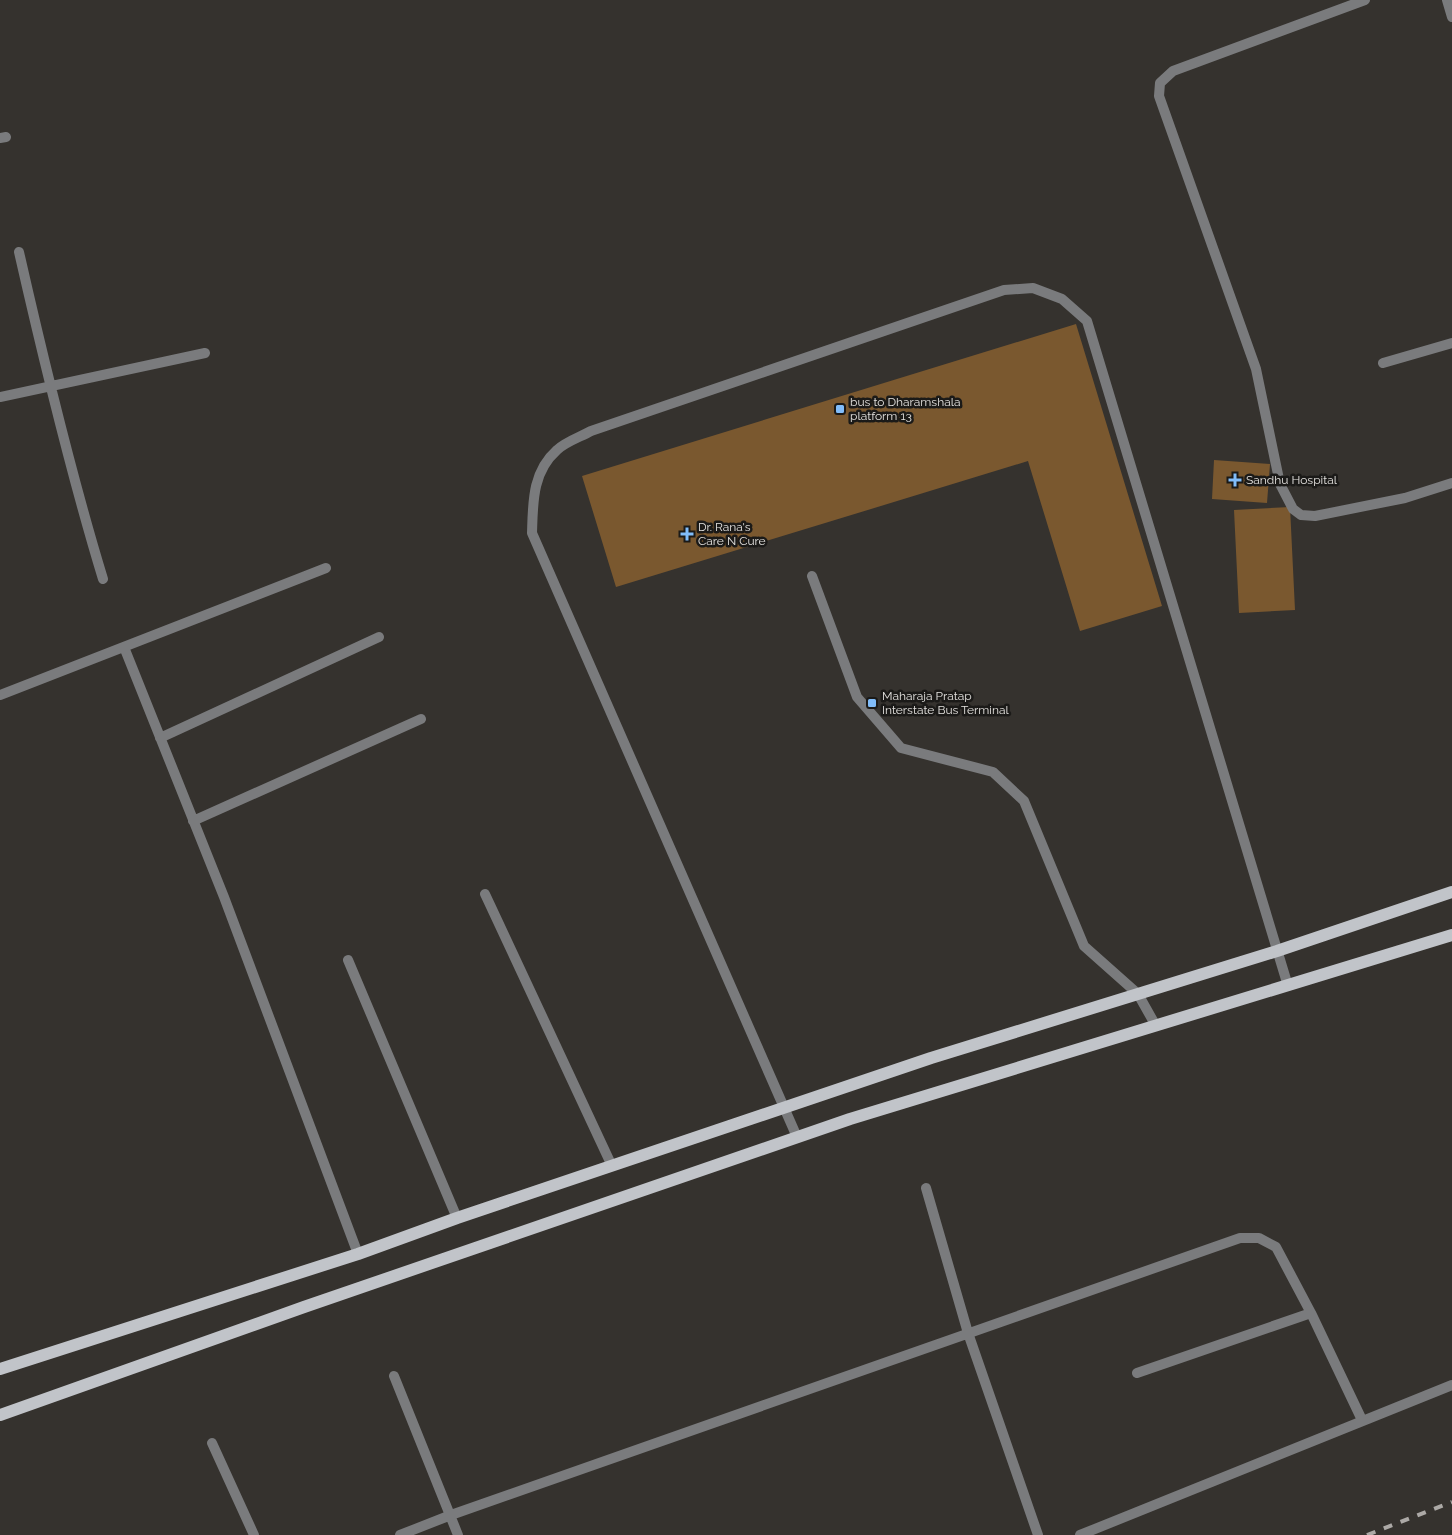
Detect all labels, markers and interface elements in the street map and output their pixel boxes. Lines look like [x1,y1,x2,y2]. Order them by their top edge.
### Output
place label: bus to Dharamshala platform 13 [850,395,961,423]
marker: bus to Dharamshala platform 13 [834,403,846,415]
marker: Sandhu Hospital [1228,473,1242,487]
place label: Sandhu Hospital [1246,473,1338,487]
place label: Dr. Rana's Care N Cure [698,520,766,548]
marker: Dr. Rana's Care N Cure [680,527,694,541]
place label: Maharaja Pratap Interstate Bus Terminal [882,689,1009,717]
marker: Maharaja Pratap Interstate Bus Terminal [866,697,878,709]

